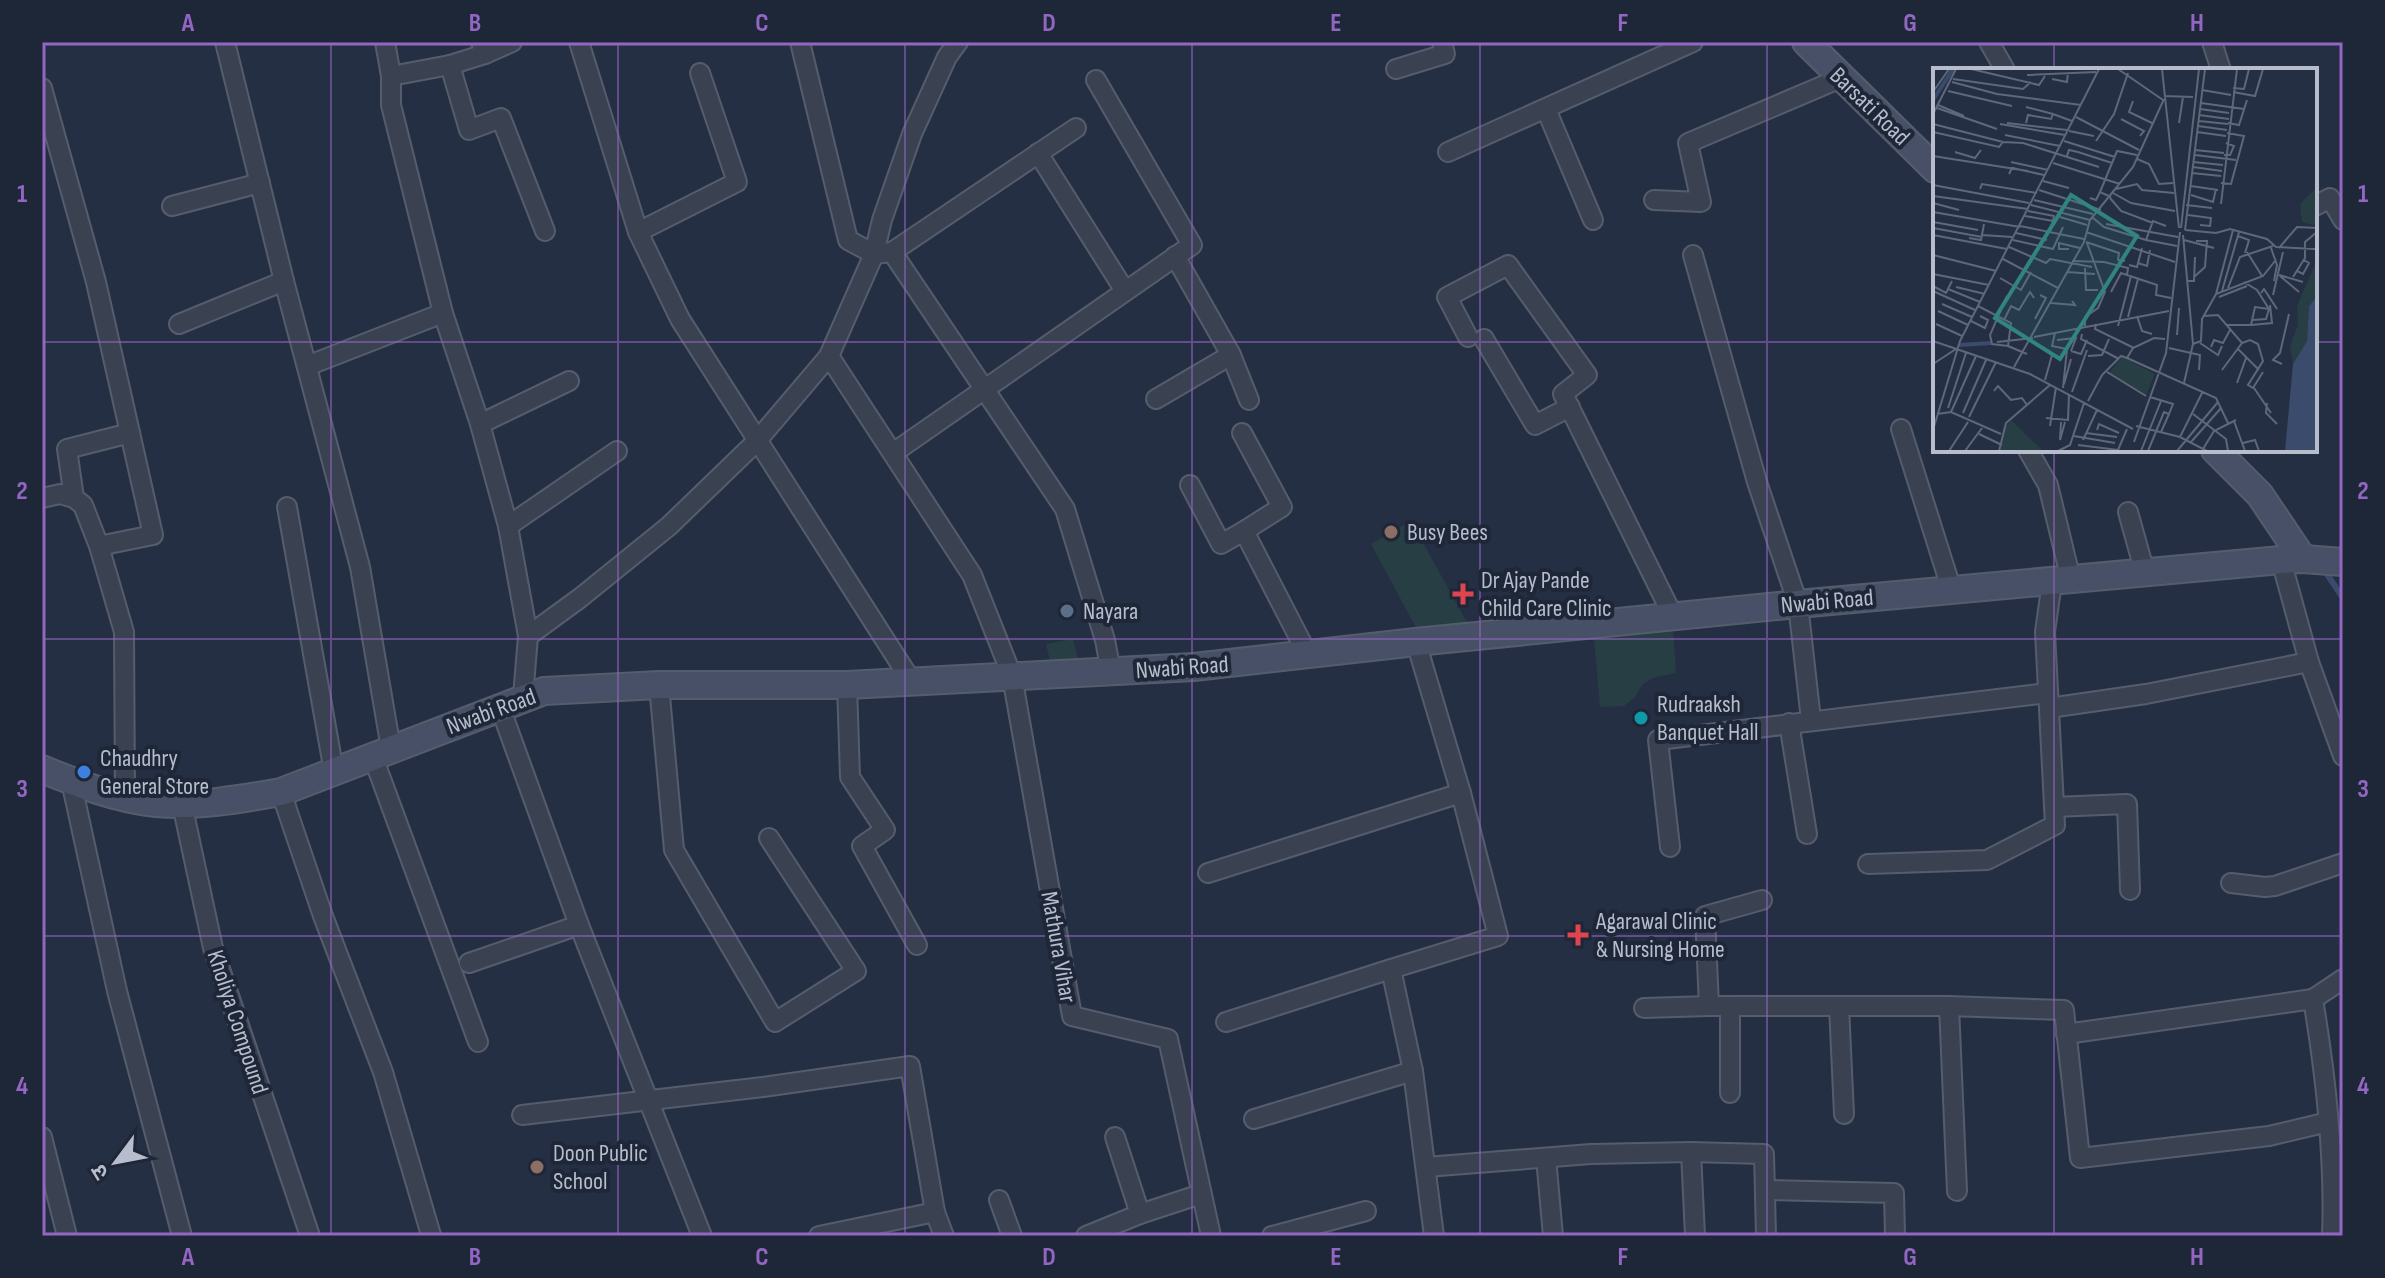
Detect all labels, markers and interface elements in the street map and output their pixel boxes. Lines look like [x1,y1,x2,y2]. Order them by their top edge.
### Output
text: A [181,8,195,39]
text: B [469,8,481,39]
text: C [755,8,769,39]
text: D [1042,8,1056,39]
text: E [1330,8,1342,39]
text: F [1618,8,1629,39]
text: G [1903,8,1917,39]
text: H [2190,8,2204,39]
street label: Barsati Road [1824,61,1916,151]
inset map [1933,68,2317,452]
text: 1 [17,179,27,210]
text: 1 [2358,179,2368,210]
text: 2 [16,476,28,507]
text: 2 [2357,476,2369,507]
place label: Busy Bees [1407,518,1488,547]
marker: Busy Bees [1382,523,1400,541]
place label: Dr Ajay Pande Child Care Clinic [1481,566,1612,623]
marker: Dr Ajay Pande Child Care Clinic [1452,583,1474,605]
street label: Nwabi Road [1780,583,1875,620]
place label: Nayara [1083,597,1138,626]
marker: Nayara [1058,602,1076,620]
street label: Nwabi Road [1135,650,1229,685]
street label: Nwabi Road [443,682,540,741]
place label: Rudraaksh Banquet Hall [1657,690,1758,747]
marker: Rudraaksh Banquet Hall [1632,709,1650,727]
place label: Chaudhry General Store [100,744,209,801]
marker: Chaudhry General Store [75,763,93,781]
text: 3 [16,774,28,805]
text: 3 [2357,774,2369,805]
street label: Mathura Vihar [1034,889,1083,1005]
place label: Agarawal Clinic & Nursing Home [1595,907,1725,964]
marker: Agarawal Clinic & Nursing Home [1567,924,1589,946]
street label: Kholiya Compound [201,947,274,1098]
text: 4 [16,1071,28,1102]
text: 4 [2357,1071,2369,1102]
north arrow [76,1122,156,1202]
place label: Doon Public School [553,1139,648,1196]
text: उ [85,1158,115,1184]
marker: Doon Public School [528,1158,546,1176]
text: A [181,1242,195,1273]
text: B [469,1242,481,1273]
text: C [755,1242,769,1273]
text: D [1042,1242,1056,1273]
text: E [1330,1242,1342,1273]
text: F [1618,1242,1629,1273]
text: G [1903,1242,1917,1273]
text: H [2190,1242,2204,1273]

